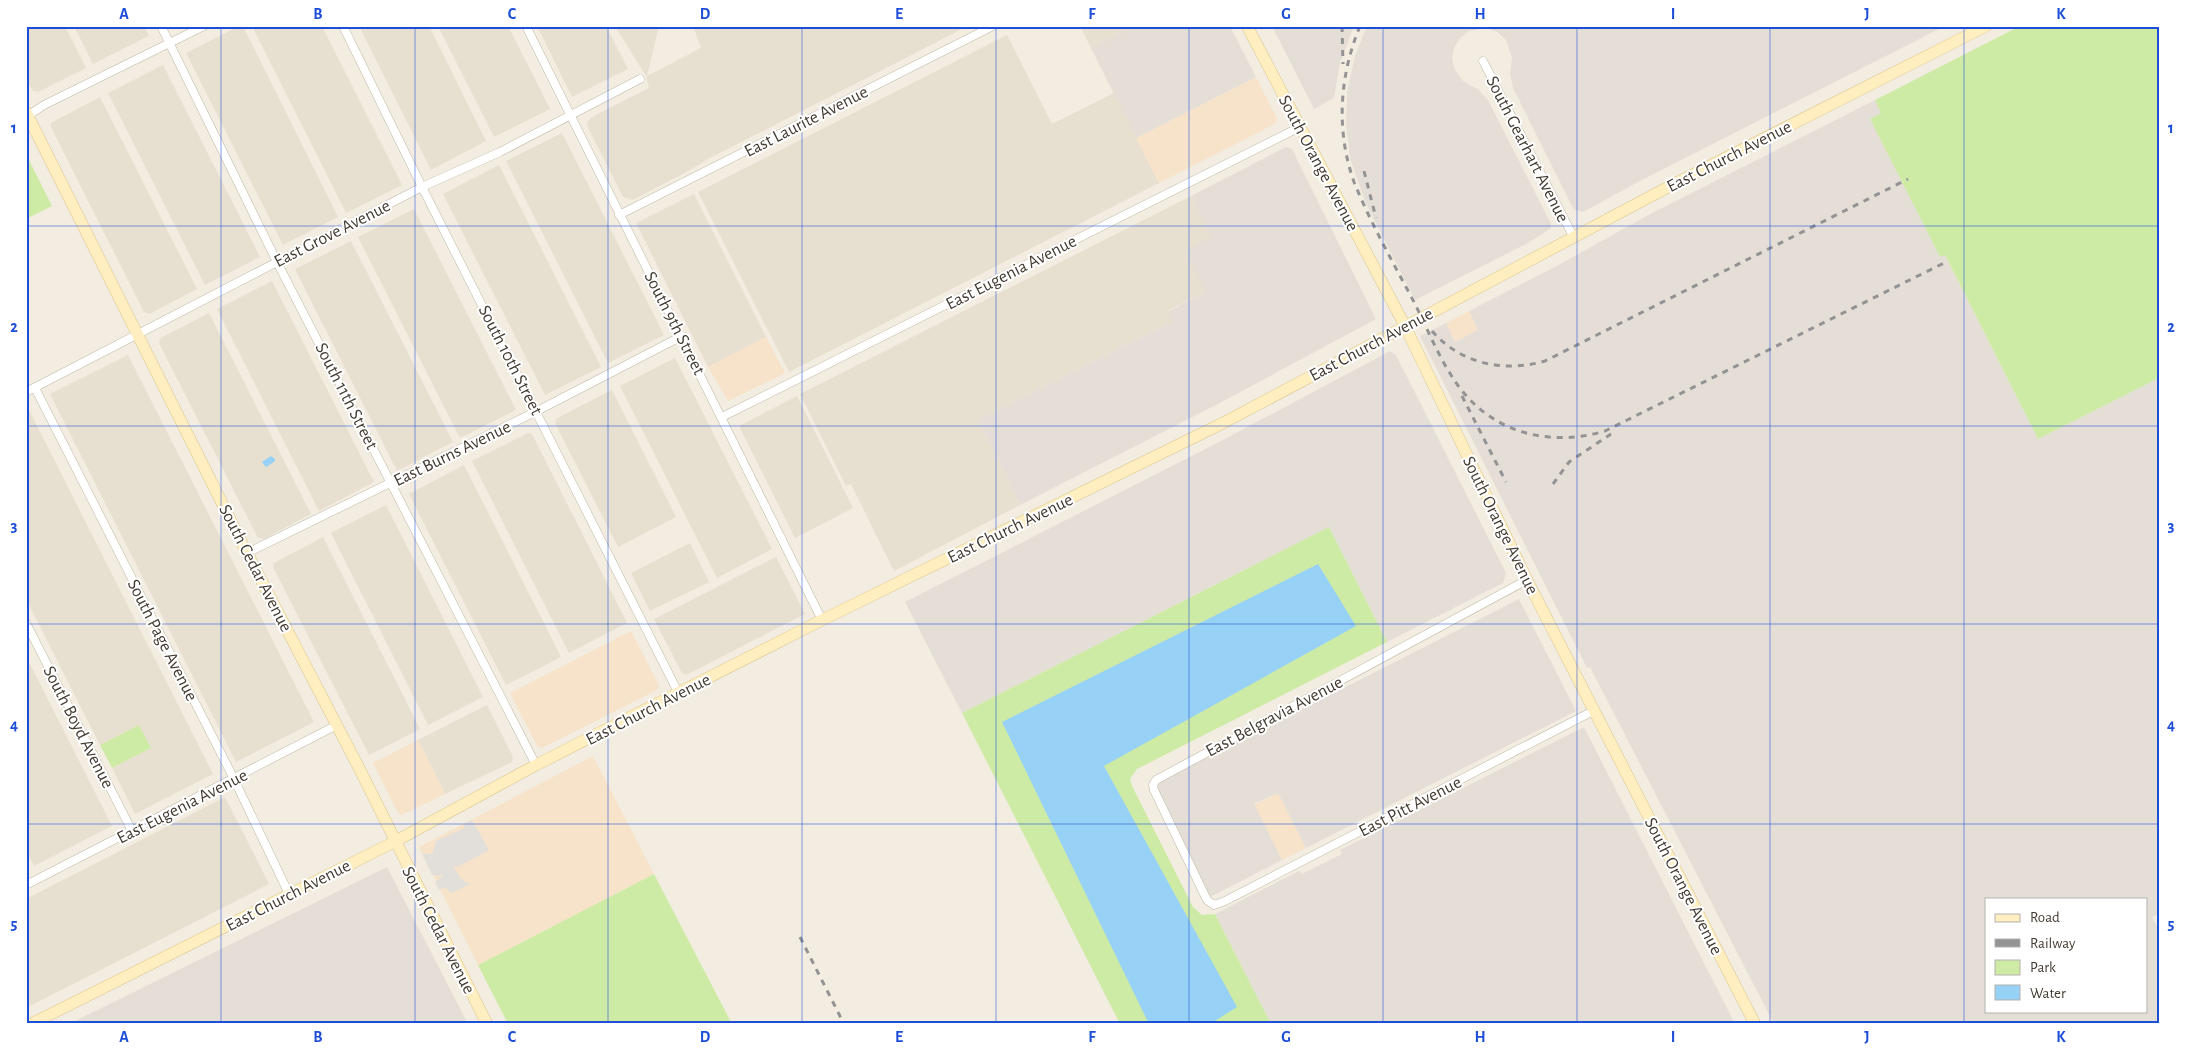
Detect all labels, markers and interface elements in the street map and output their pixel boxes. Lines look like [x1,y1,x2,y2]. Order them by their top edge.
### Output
text: A [119,6,129,22]
text: B [313,6,323,22]
text: C [508,6,517,22]
text: D [700,6,711,22]
text: E [895,6,903,22]
text: F [1088,6,1096,22]
text: G [1281,6,1291,22]
text: H [1474,6,1486,22]
text: I [1671,6,1675,22]
text: J [1864,6,1870,22]
text: K [2056,6,2066,22]
street label: South Gearhart Avenue [1482,73,1572,225]
street label: East Laurite Avenue [742,83,871,161]
street label: South Orange Avenue [1275,92,1362,234]
street label: East Church Avenue [1664,118,1795,196]
text: 1 [11,120,17,136]
text: 1 [2168,120,2174,136]
street label: East Grove Avenue [271,197,394,271]
street label: East Eugenia Avenue [943,232,1080,314]
street label: South 9th Street [640,269,708,378]
street label: South 10th Street [475,303,546,418]
street label: East Church Avenue [1307,305,1436,385]
text: 2 [10,319,18,335]
text: 2 [2167,319,2175,335]
street label: South 11th Street [312,340,381,453]
street label: East Burns Avenue [391,418,514,490]
street label: South Orange Avenue [1459,454,1541,597]
street label: East Church Avenue [945,491,1076,567]
street label: South Cedar Avenue [215,502,295,635]
text: 3 [11,518,18,534]
text: 3 [2168,518,2175,534]
street label: South Page Avenue [124,577,201,704]
street label: South Boyd Avenue [40,663,117,791]
street label: East Church Avenue [583,671,714,749]
street label: East Belgravia Avenue [1203,673,1346,761]
text: 4 [10,717,18,733]
text: 4 [2167,717,2175,733]
street label: East Eugenia Avenue [114,766,251,848]
street label: East Pitt Avenue [1356,773,1465,840]
street label: South Orange Avenue [1641,815,1725,958]
street label: East Church Avenue [223,857,354,935]
street label: South Cedar Avenue [398,864,478,997]
legend [1985,898,2148,1012]
text: Road [2030,910,2060,925]
text: 5 [11,916,18,932]
text: 5 [2168,916,2175,932]
text: Railway [2030,936,2076,951]
text: Park [2030,960,2056,975]
text: Water [2030,986,2066,1001]
text: A [119,1029,129,1045]
text: B [313,1029,323,1045]
text: C [508,1029,517,1045]
text: D [700,1029,711,1045]
text: E [895,1029,903,1045]
text: F [1088,1029,1096,1045]
text: G [1281,1029,1291,1045]
text: H [1474,1029,1486,1045]
text: I [1671,1029,1675,1045]
text: J [1864,1029,1870,1045]
text: K [2056,1029,2066,1045]

